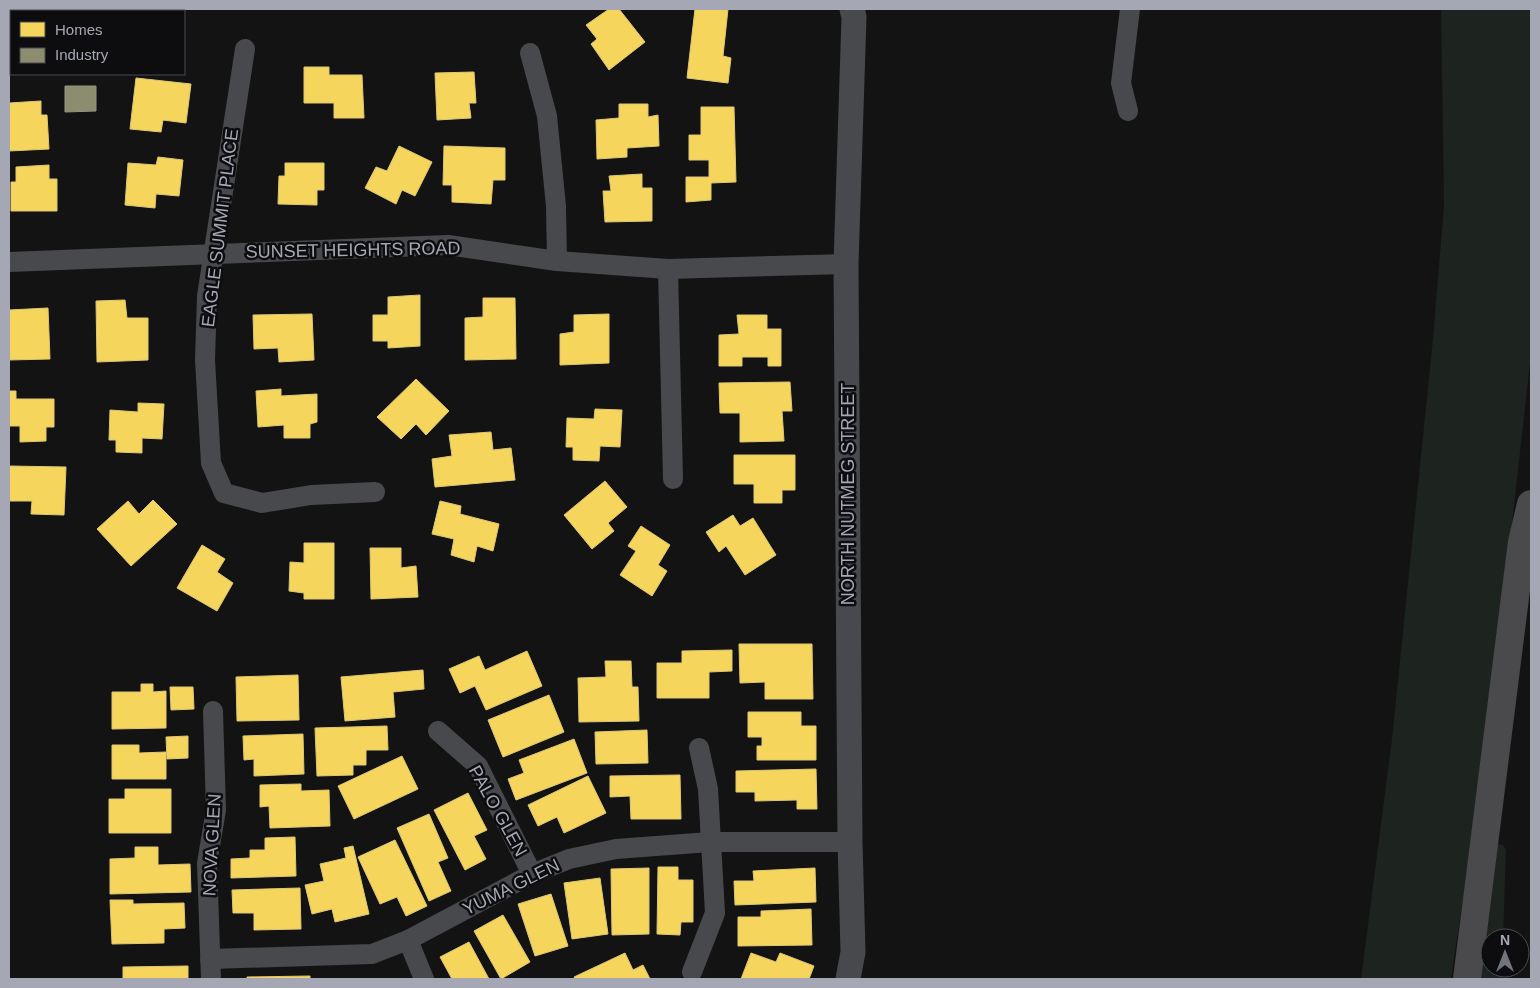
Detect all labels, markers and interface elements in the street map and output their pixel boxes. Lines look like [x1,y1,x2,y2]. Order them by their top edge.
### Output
legend [10,10,185,75]
text: Homes [55,21,103,38]
text: Industry [55,46,109,63]
street label: EAGLE SUMMIT PLACE [198,128,242,328]
street label: SUNSET HEIGHTS ROAD [245,238,461,262]
street label: NORTH NUTMEG STREET [838,383,858,605]
street label: PALO GLEN [465,762,531,860]
street label: NOVA GLEN [199,793,225,897]
street label: YUMA GLEN [459,855,563,919]
north arrow [1480,928,1530,978]
text: N [1500,932,1510,948]

